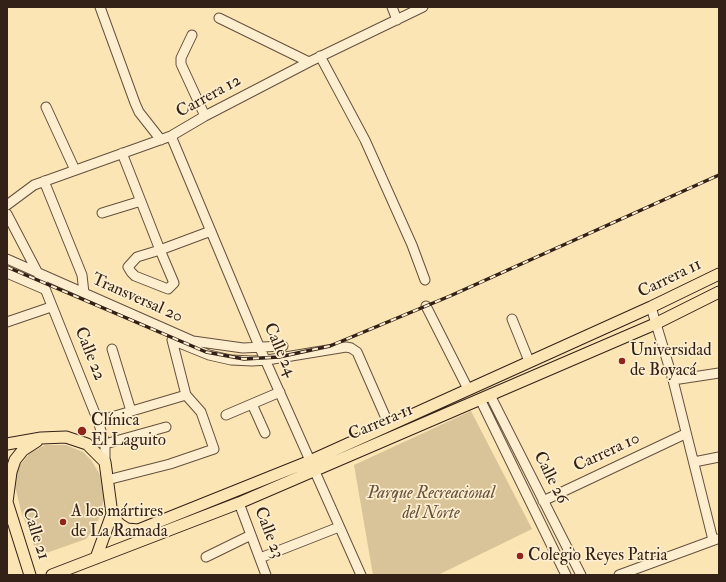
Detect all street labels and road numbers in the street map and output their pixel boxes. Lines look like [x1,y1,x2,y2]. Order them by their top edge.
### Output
street label: Carrera 12 [173,71,245,123]
street label: Carrera 11 [635,255,705,303]
street label: Transversal 20 [88,270,186,328]
street label: Calle 24 [258,320,300,380]
street label: Calle 22 [69,324,109,384]
street label: Carrera 11 [346,400,416,446]
street label: Carrera 10 [571,429,643,477]
street label: Calle 26 [528,448,572,508]
street label: Calle 23 [249,504,287,562]
street label: Calle 21 [17,505,53,563]

